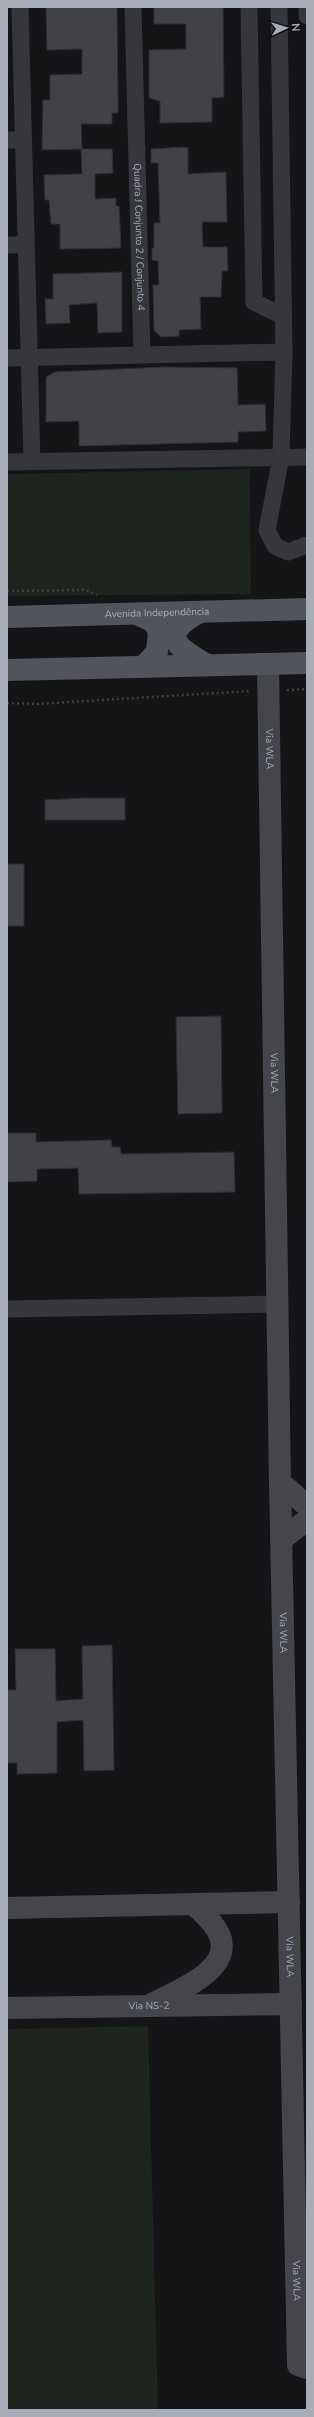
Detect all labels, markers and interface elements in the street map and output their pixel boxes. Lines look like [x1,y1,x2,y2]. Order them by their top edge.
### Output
north arrow [266,8,306,48]
text: N [288,23,303,32]
street label: Quadra J Conjunto 2 / Conjunto 4 [130,163,148,311]
street label: Avenida Independência [104,605,209,621]
street label: Via WLA [262,728,277,770]
street label: Via WLA [267,1052,281,1094]
street label: Via WLA [276,1611,291,1654]
street label: Via WLA [282,1935,297,1978]
street label: Via NS-2 [127,1999,170,2013]
street label: Via WLA [289,2259,304,2302]

